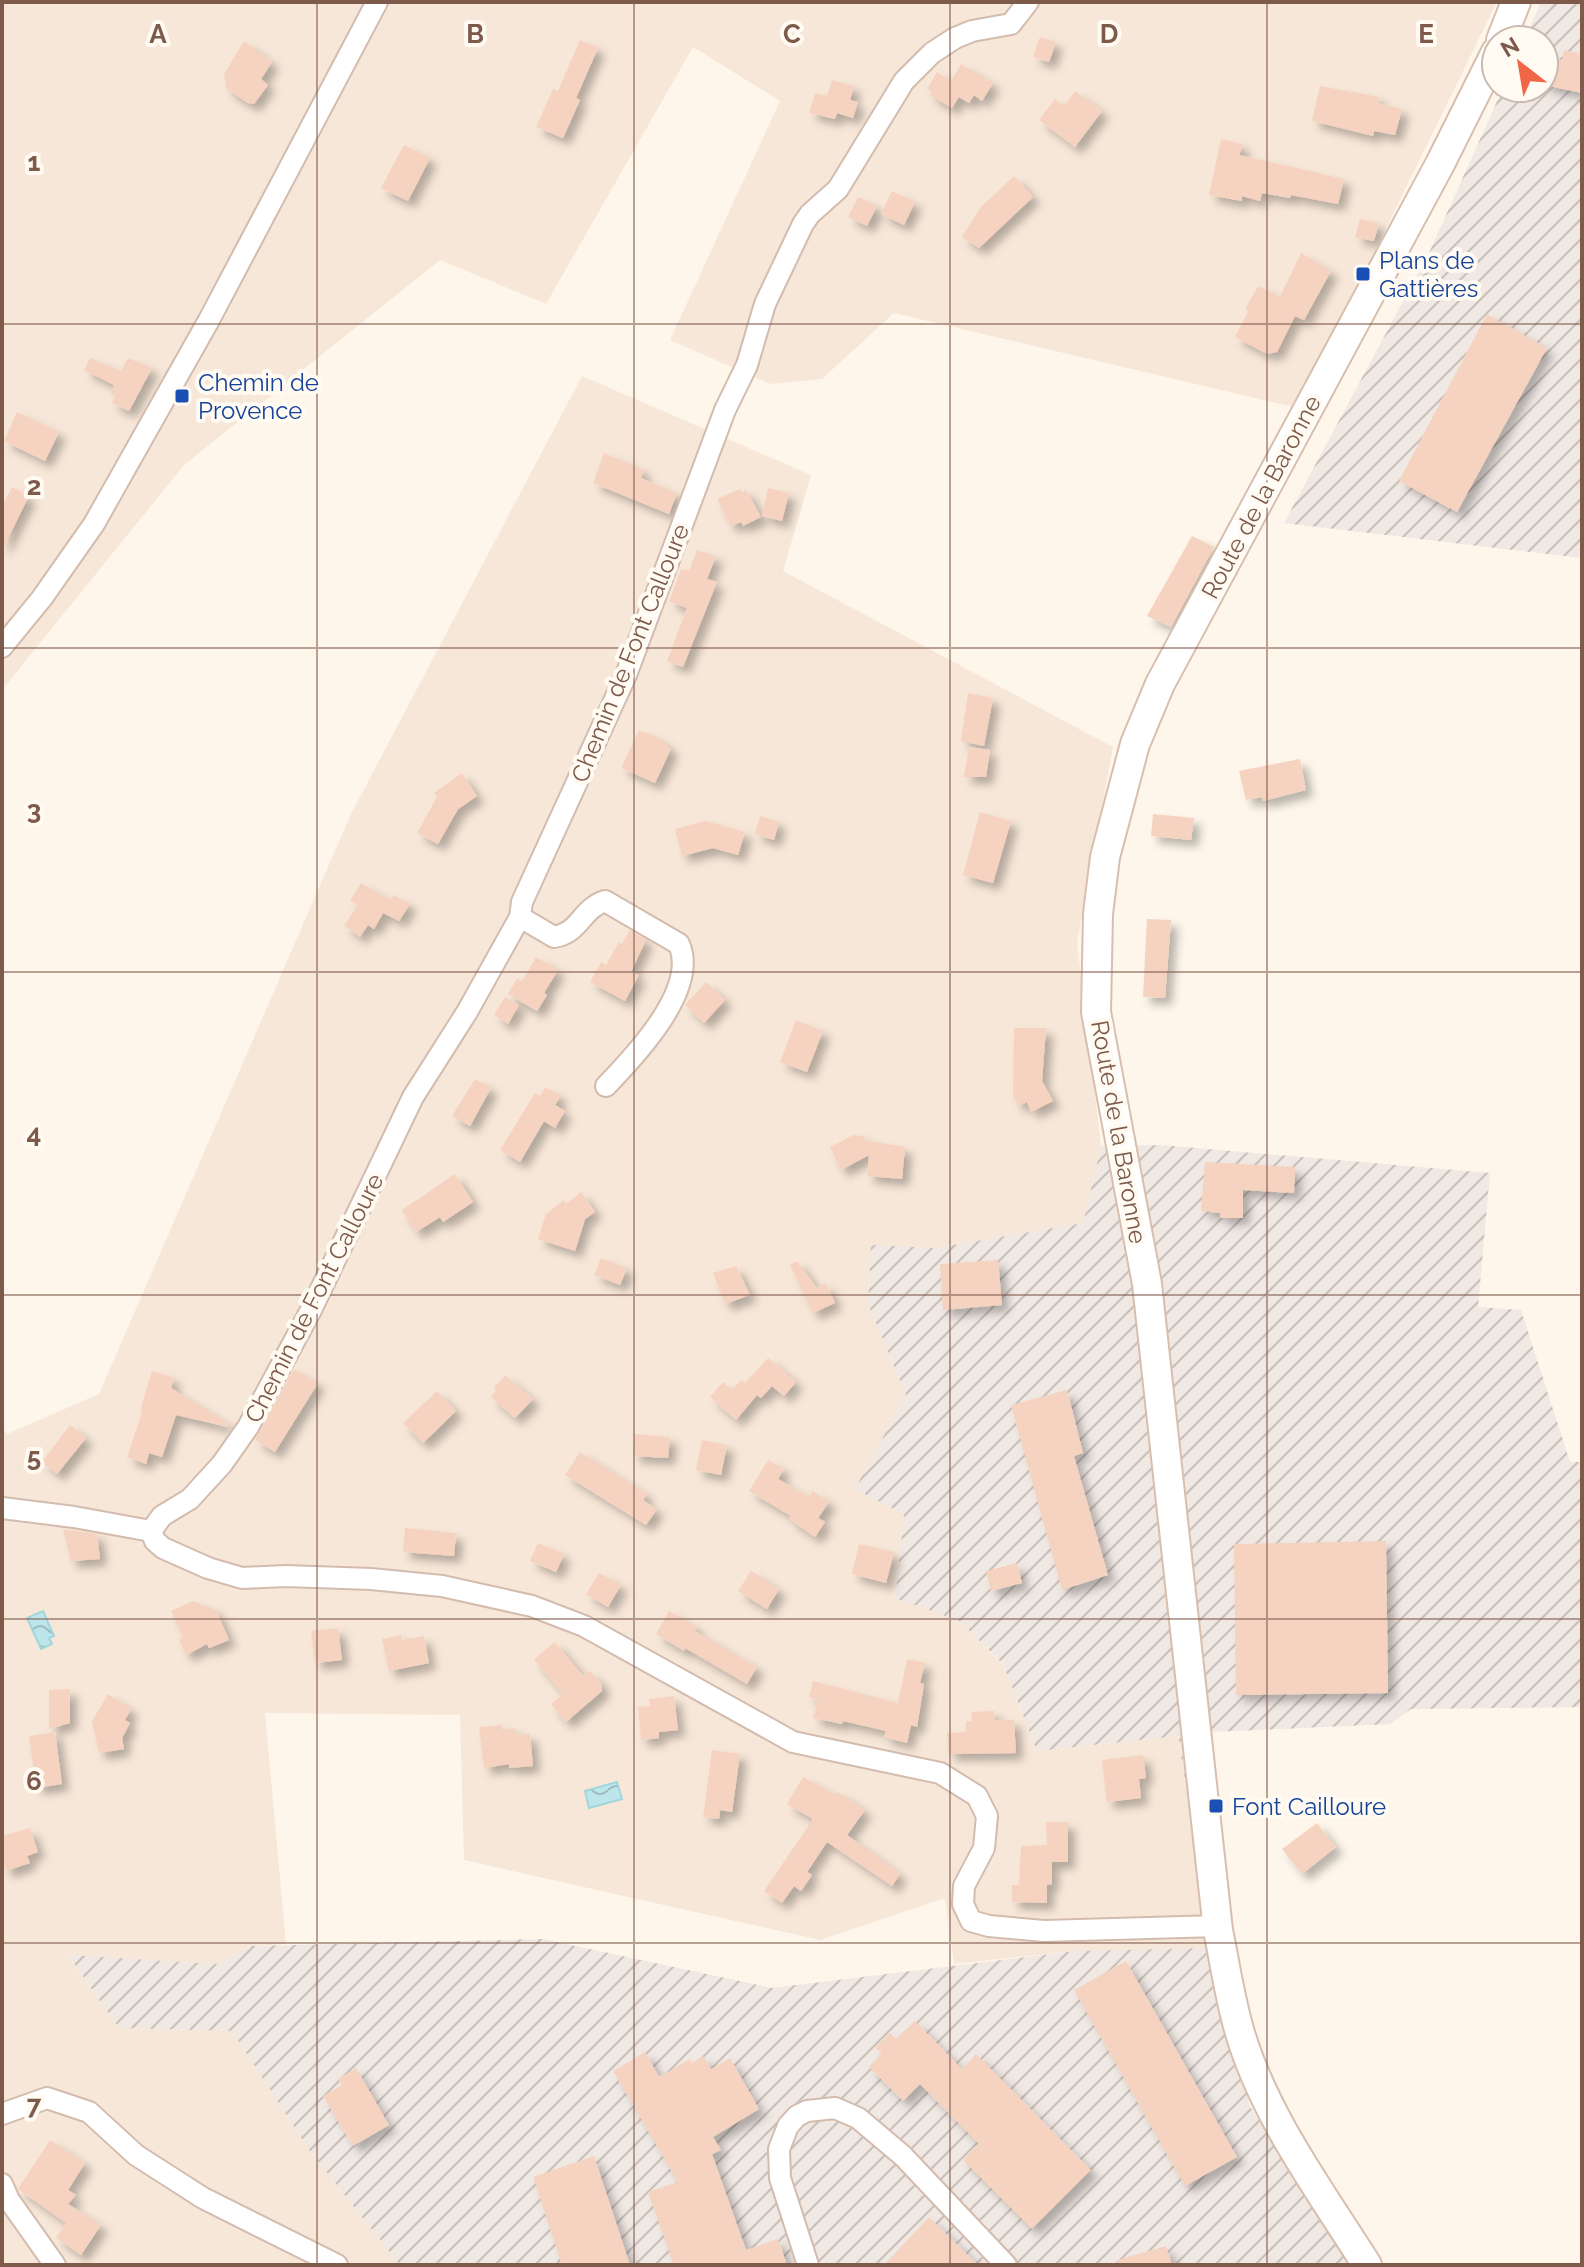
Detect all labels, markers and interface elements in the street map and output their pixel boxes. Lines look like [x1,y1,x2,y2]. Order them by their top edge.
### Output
text: A [149,19,167,49]
text: B [466,19,484,49]
text: C [783,19,801,49]
text: D [1100,19,1118,49]
text: E [1418,19,1434,49]
north arrow [1480,24,1560,104]
text: N [1496,31,1524,62]
text: 1 [28,147,41,177]
place label: Plans de Gattières [1379,246,1478,303]
marker: Plans de Gattières [1354,265,1372,283]
place label: Chemin de Provence [198,368,319,425]
marker: Chemin de Provence [173,387,191,405]
street label: Route de la Baronne [1195,390,1327,604]
text: 2 [27,471,41,501]
street label: Chemin de Font Calloure [565,520,695,786]
text: 3 [27,795,41,825]
street label: Route de la Baronne [1085,1018,1153,1246]
text: 4 [27,1119,41,1149]
street label: Chemin de Font Calloure [238,1168,390,1428]
text: 5 [27,1442,41,1472]
text: 6 [26,1766,42,1796]
place label: Font Cailloure [1232,1792,1386,1821]
marker: Font Cailloure [1207,1797,1225,1815]
text: 7 [27,2090,42,2120]

